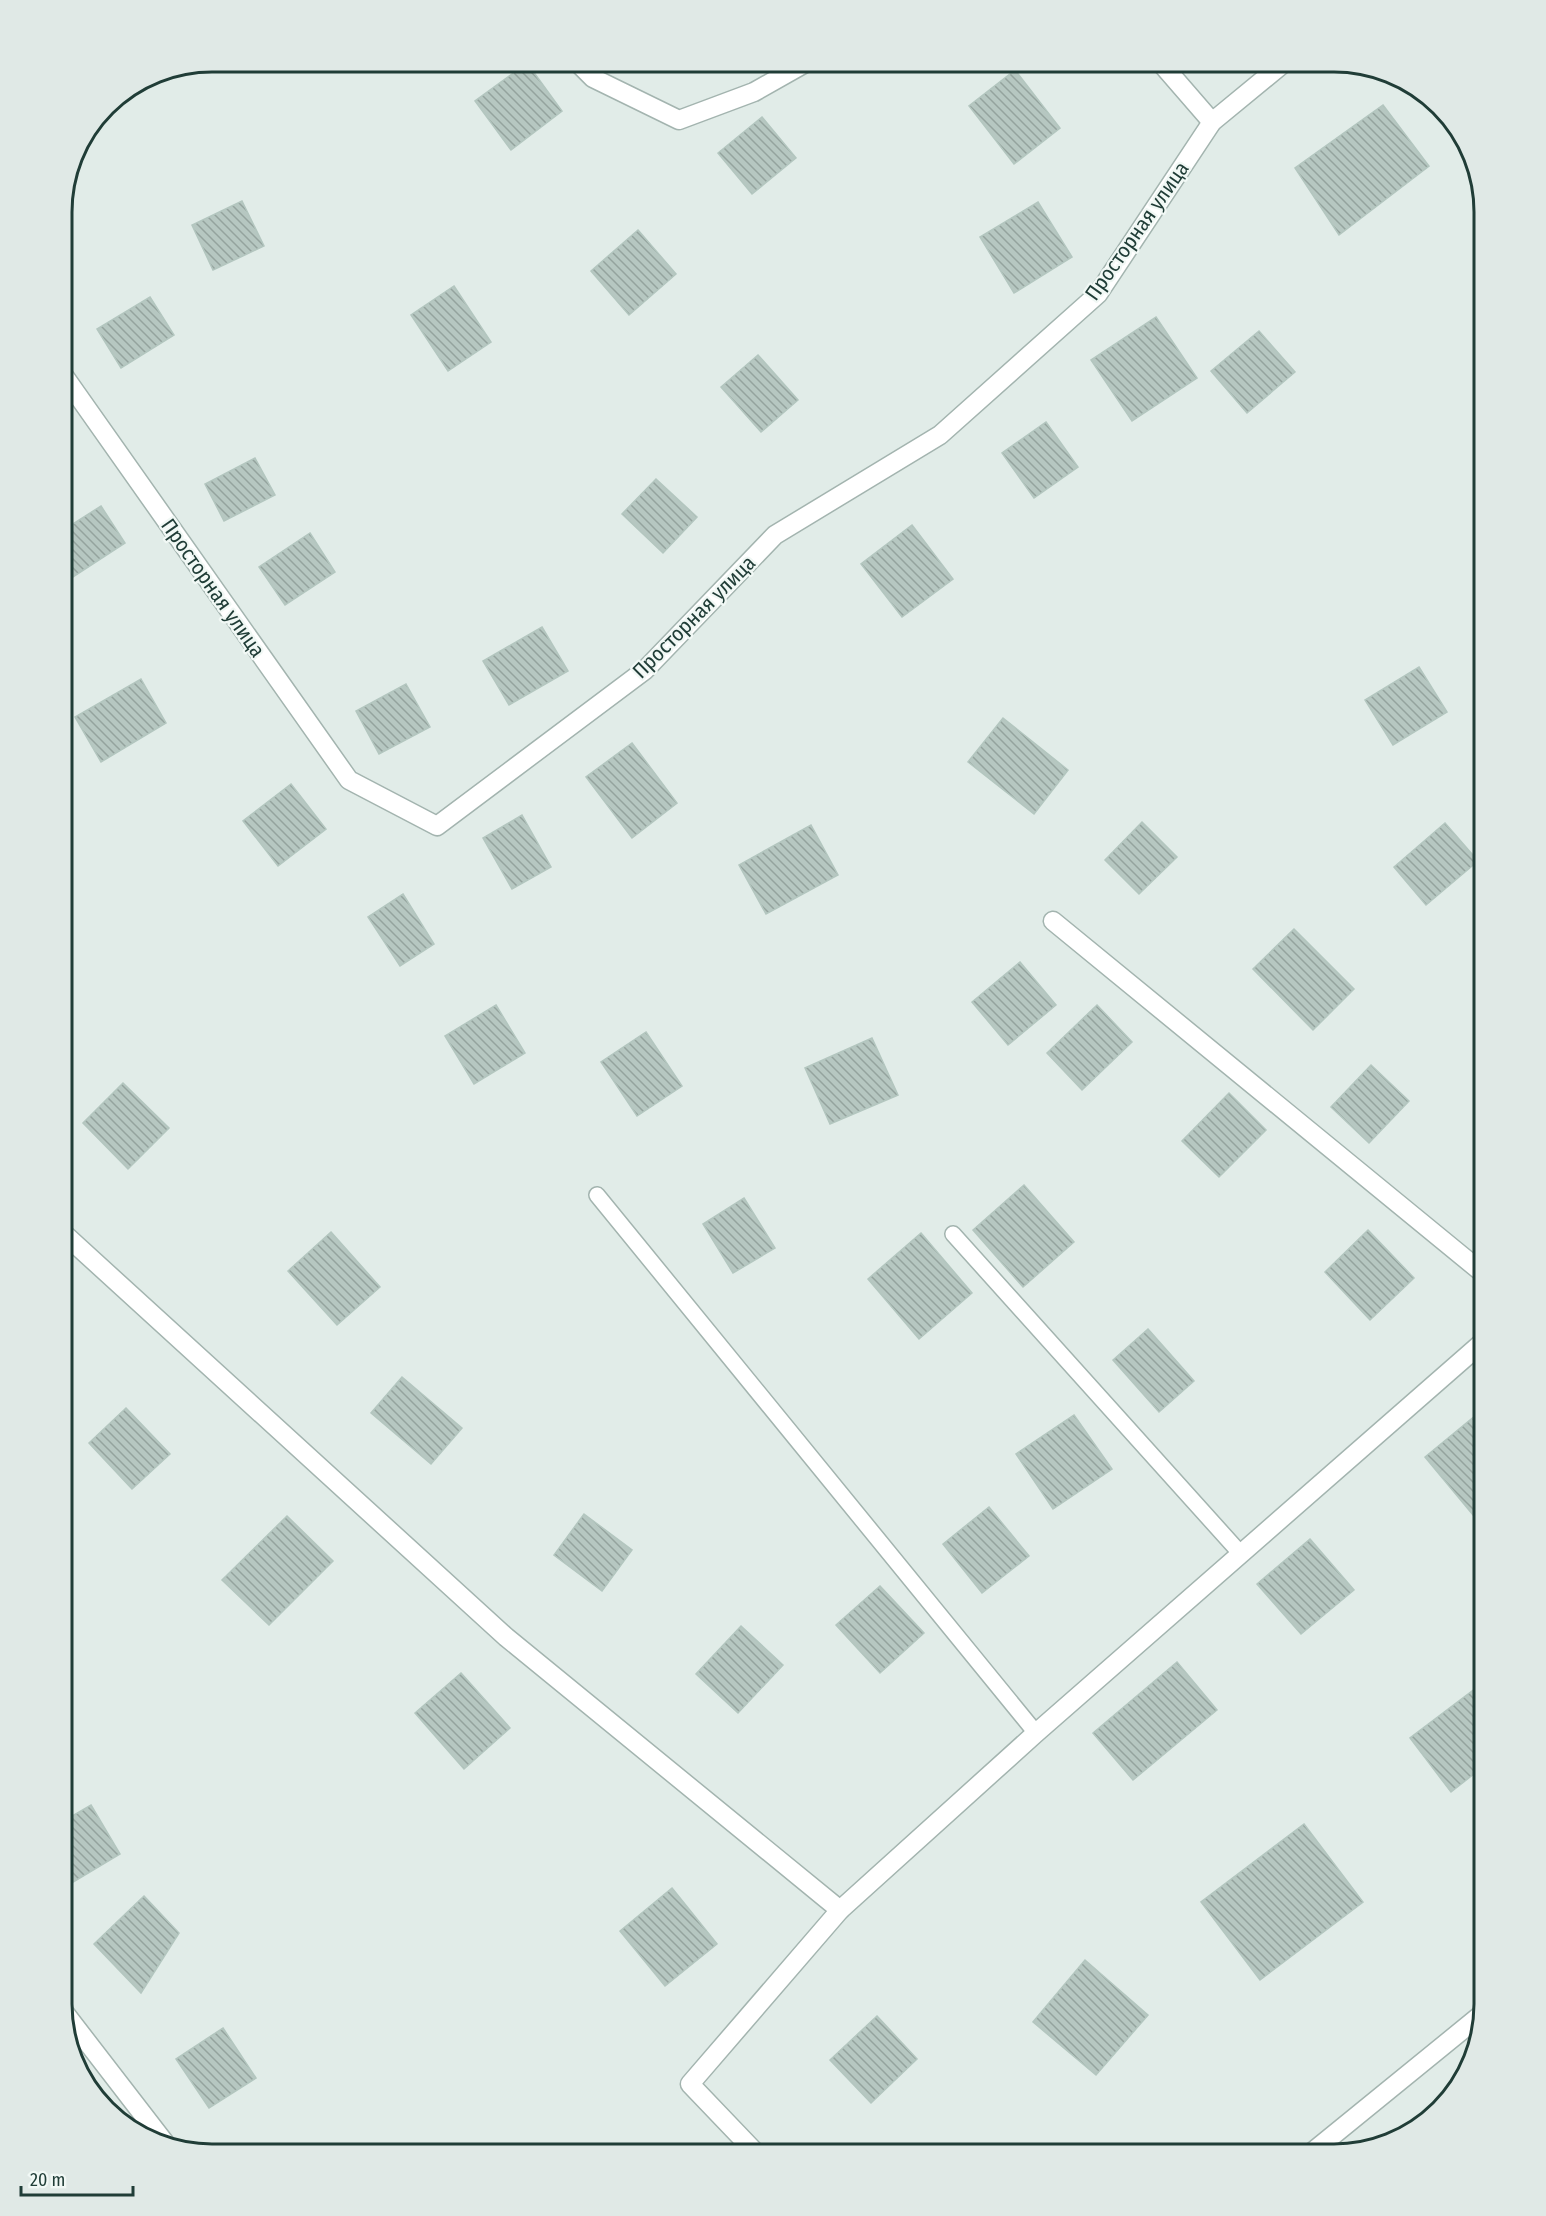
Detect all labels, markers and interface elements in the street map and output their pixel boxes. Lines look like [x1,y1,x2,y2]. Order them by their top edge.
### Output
street label: Просторная улица [1079,157,1195,305]
street label: Просторная улица [155,514,271,662]
street label: Просторная улица [627,550,761,684]
scale bar [21,2159,134,2197]
text: 20 m [30,2169,65,2191]

